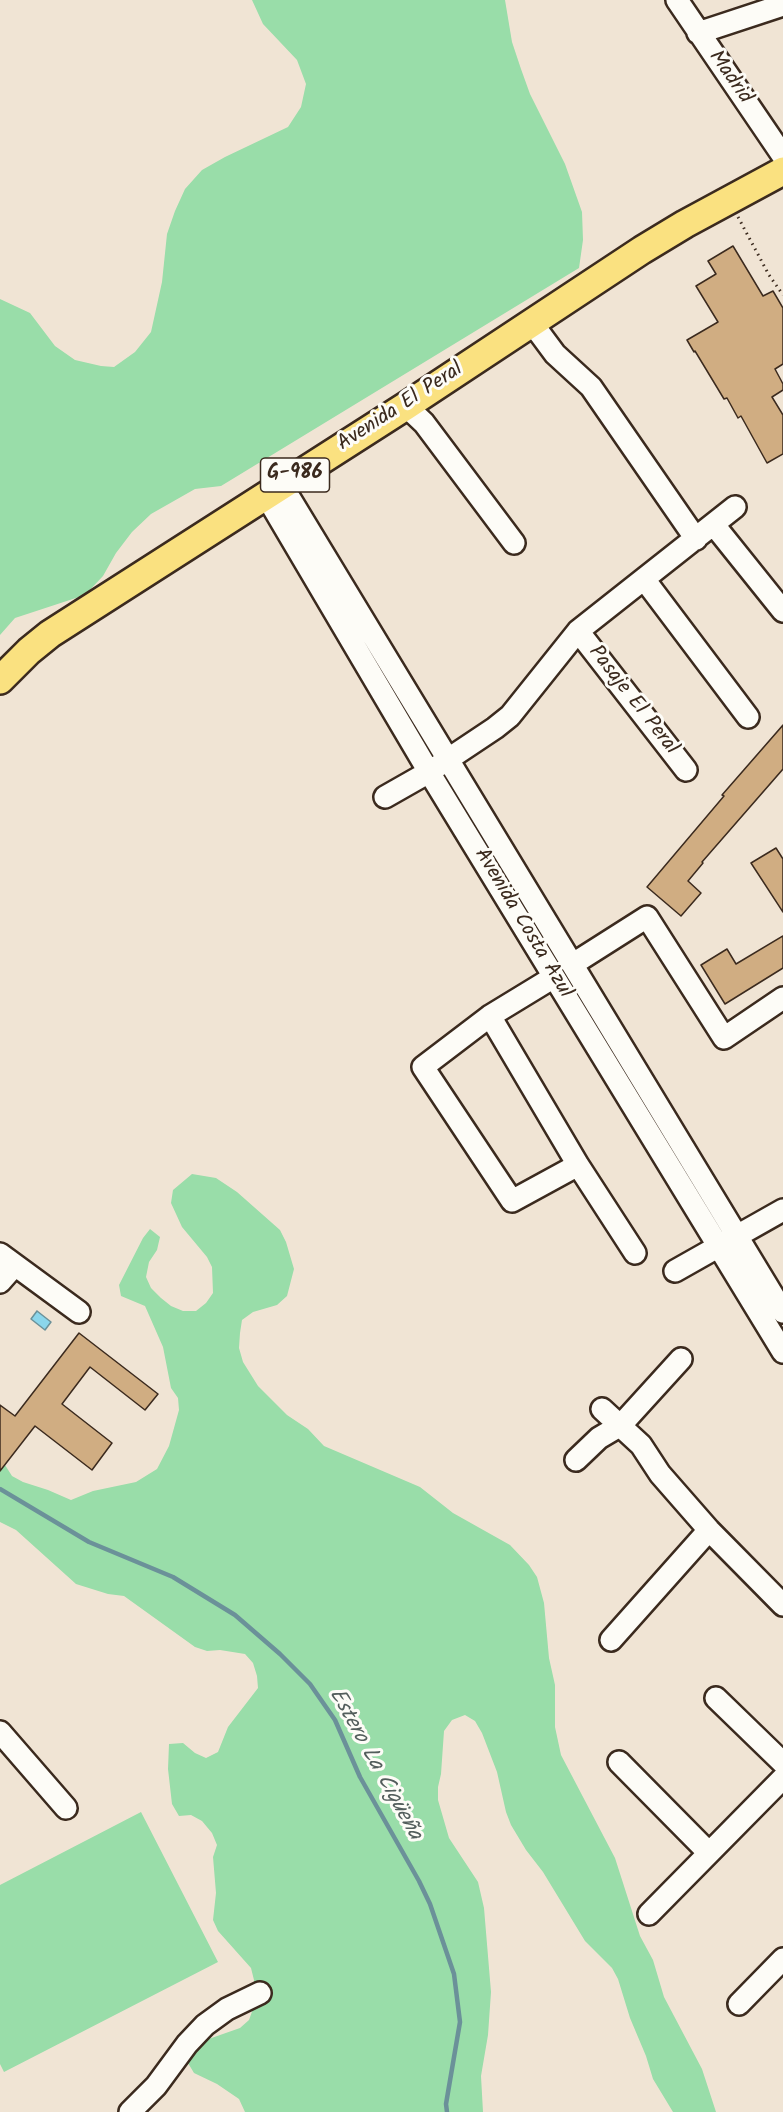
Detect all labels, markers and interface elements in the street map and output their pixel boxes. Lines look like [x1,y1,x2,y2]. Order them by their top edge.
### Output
street label: Madrid [702,46,756,110]
street label: Avenida El Peral [333,358,469,458]
road number: G-986 [260,458,330,492]
street label: Pasaje El Peral [581,641,683,761]
street label: Avenida Costa Azul [467,844,577,1004]
water label: Estero La Cigüeña [321,1685,427,1845]

